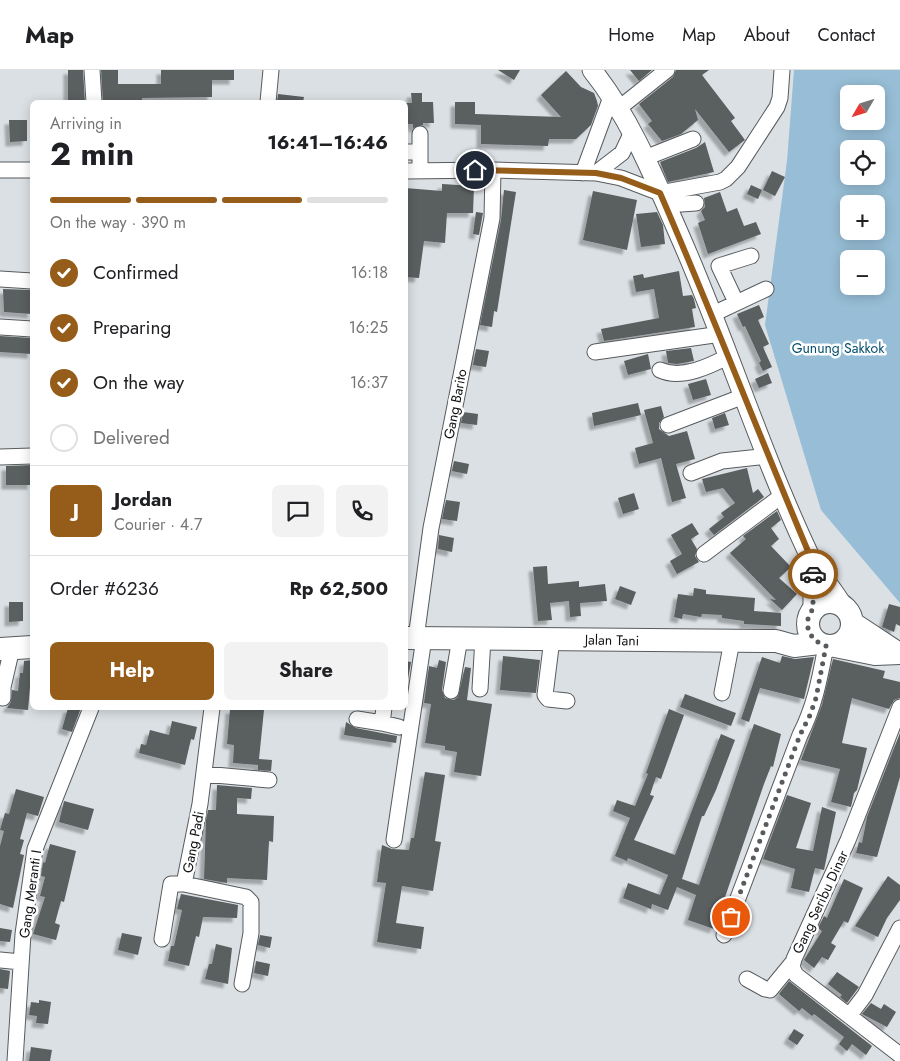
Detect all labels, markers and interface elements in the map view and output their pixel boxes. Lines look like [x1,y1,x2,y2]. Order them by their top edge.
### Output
text: Map [25,17,74,52]
text: Home [608,22,654,48]
text: Map [682,22,716,48]
text: About [744,22,789,48]
text: Contact [817,22,875,48]
north arrow [840,85,885,130]
map controls [840,85,885,295]
text: Arriving in [50,112,122,135]
text: 16:41–16:46 [267,129,388,156]
text: 2 min [50,131,134,177]
button: locate [840,140,885,185]
pin [454,149,496,191]
icon: home [461,156,489,184]
button: + [840,195,885,240]
text: On the way · 390 m [50,211,186,234]
button: − [840,250,885,295]
icon: check [50,259,78,287]
text: Confirmed [93,259,179,286]
text: 16:18 [351,261,388,284]
icon: check [50,314,78,342]
text: Preparing [93,314,171,341]
text: 16:25 [349,316,388,339]
park label: Gunung Sakkok [792,338,885,358]
street label: Gang Barito [438,367,472,441]
icon: check [50,369,78,397]
text: On the way [93,369,184,396]
text: 16:37 [350,371,388,394]
text: Delivered [93,424,170,451]
button: chat [272,485,324,537]
button: phone [336,485,388,537]
text: Jordan [114,486,172,513]
text: J [73,497,79,524]
text: Courier · 4.7 [114,513,202,536]
courier [788,549,838,599]
icon: car [799,560,827,588]
text: Order #6236 [50,575,159,602]
text: Rp 62,500 [290,575,388,602]
street label: Jalan Tani [583,629,639,650]
button: Help [50,642,214,700]
button: Share [224,642,388,700]
street label: Gang Padi [177,809,209,875]
street label: Gang Seribu Dinar [787,847,853,957]
street label: Gang Meranti I [14,848,46,940]
pin [710,896,752,938]
icon: bag [717,903,745,931]

